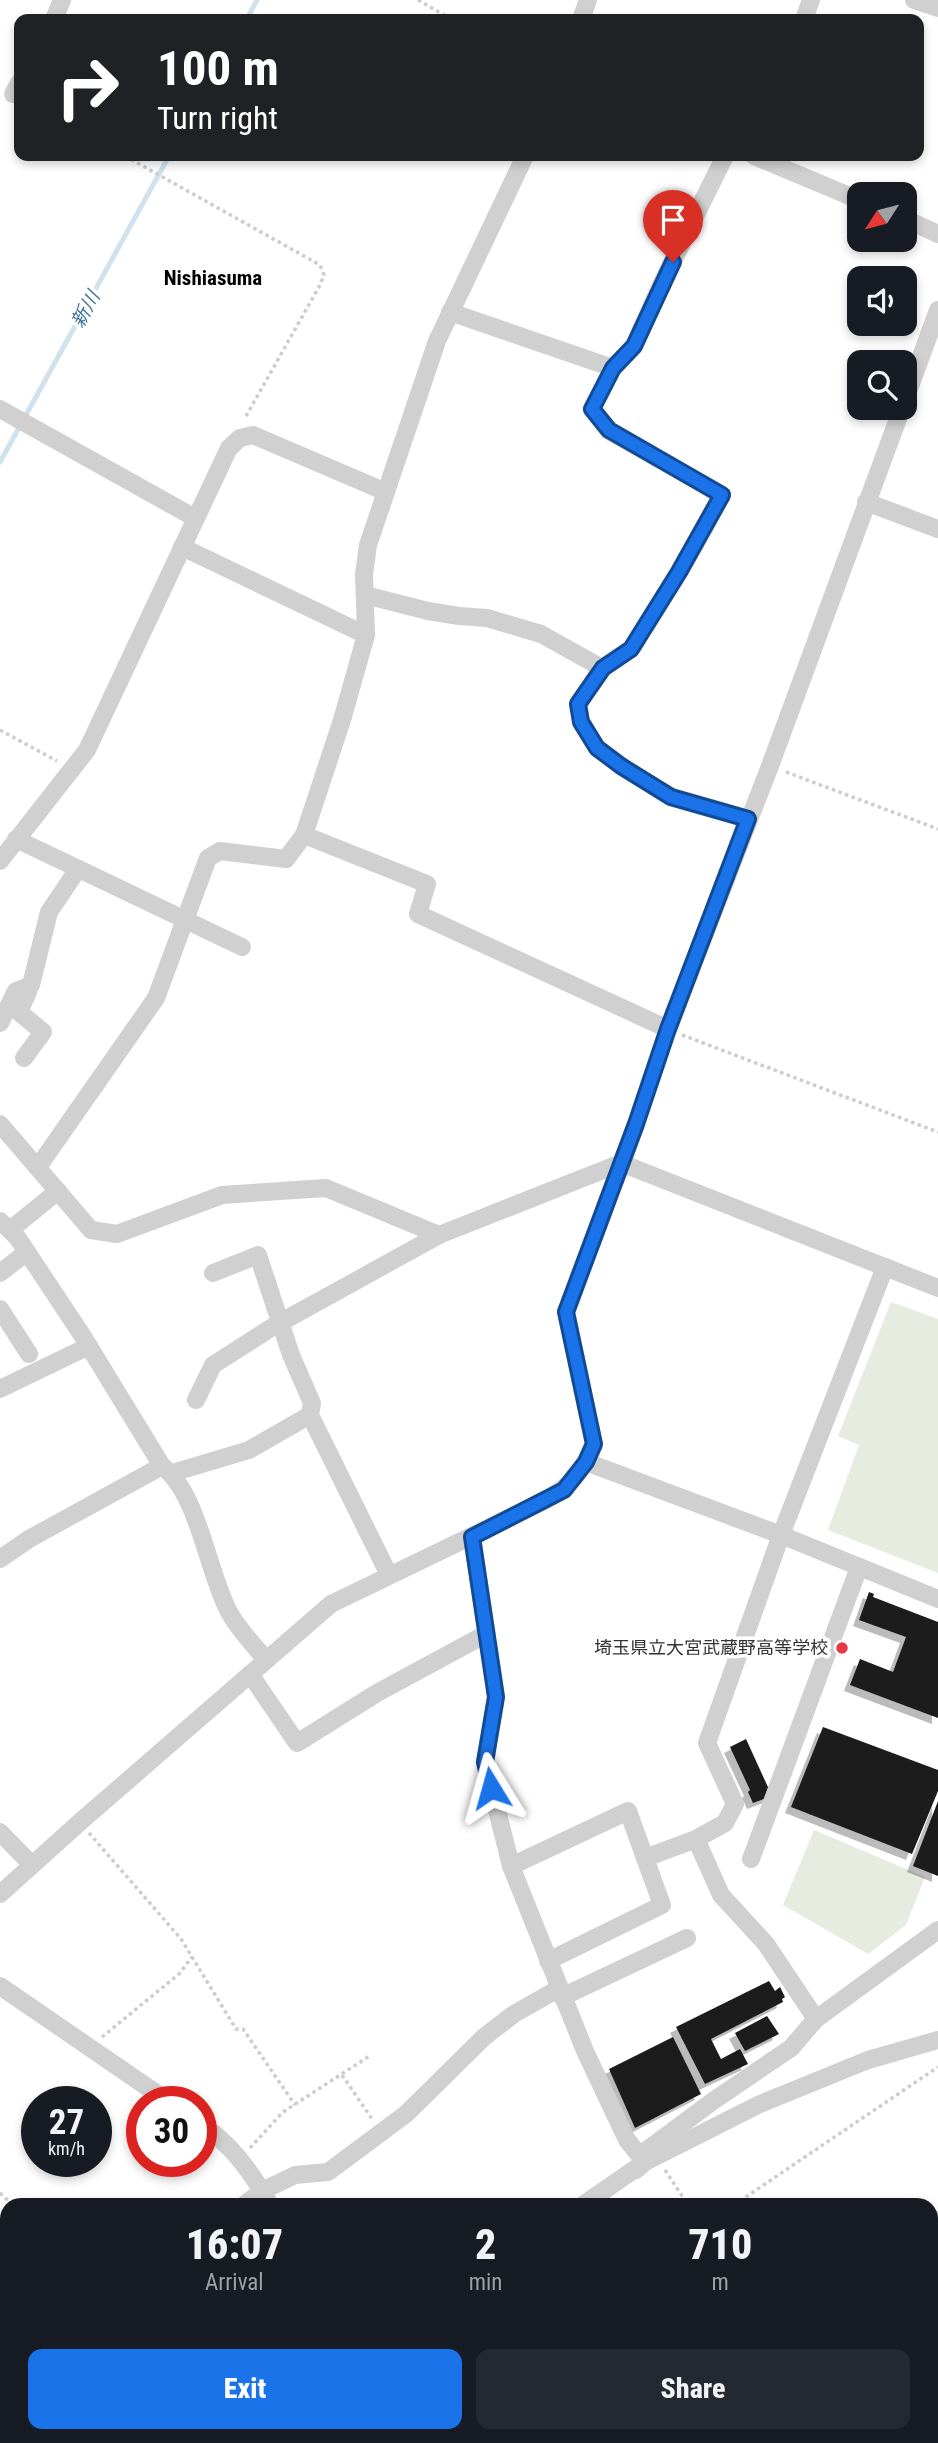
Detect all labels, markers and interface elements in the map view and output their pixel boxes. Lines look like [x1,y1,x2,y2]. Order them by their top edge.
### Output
text: 100 m [157,40,279,97]
icon: right [42,42,133,133]
text: Turn right [157,99,278,137]
north arrow [847,182,917,252]
map controls [847,182,917,420]
pin [643,190,703,262]
icon: arrive [654,201,692,239]
district label: Nishiasuma [164,266,262,290]
button: sound [847,266,917,336]
water label: 新川 [66,285,106,331]
button: search [847,350,917,420]
place label: 埼玉県立大宮武蔵野高等学校 [594,1637,828,1658]
marker: 埼玉県立大宮武蔵野高等学校 [834,1640,850,1656]
position arrow [454,1751,528,1825]
speed limit sign: 30 [126,2086,217,2177]
text: 27 [49,2102,84,2143]
text: km/h [48,2138,85,2159]
text: 16:07 [186,2220,283,2269]
text: 2 [475,2220,496,2269]
text: 710 [688,2220,752,2269]
text: Arrival [205,2269,264,2296]
text: min [469,2269,502,2296]
text: m [712,2269,729,2296]
button: Exit [28,2349,462,2429]
button: Share [476,2349,910,2429]

